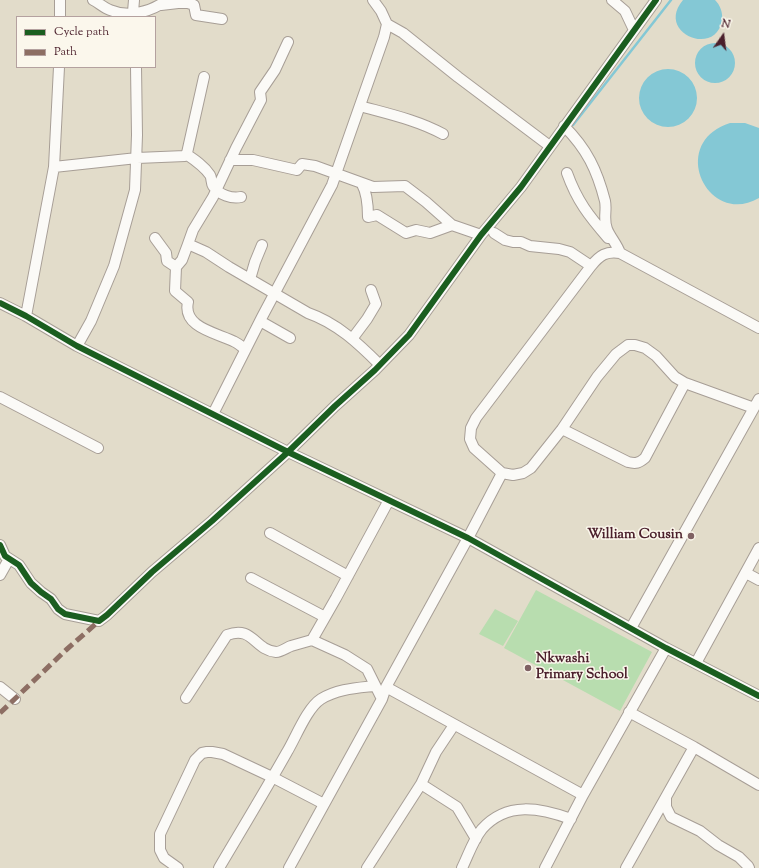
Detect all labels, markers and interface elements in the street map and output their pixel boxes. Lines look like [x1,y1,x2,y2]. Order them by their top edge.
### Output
legend [16,16,156,68]
north arrow [703,16,743,56]
text: N [720,16,732,33]
text: Cycle path [54,23,109,41]
text: Path [54,43,77,61]
place label: William Cousin [587,528,683,544]
marker: William Cousin [686,531,696,541]
place label: Nkwashi Primary School [536,652,628,684]
marker: Nkwashi Primary School [523,663,533,673]

